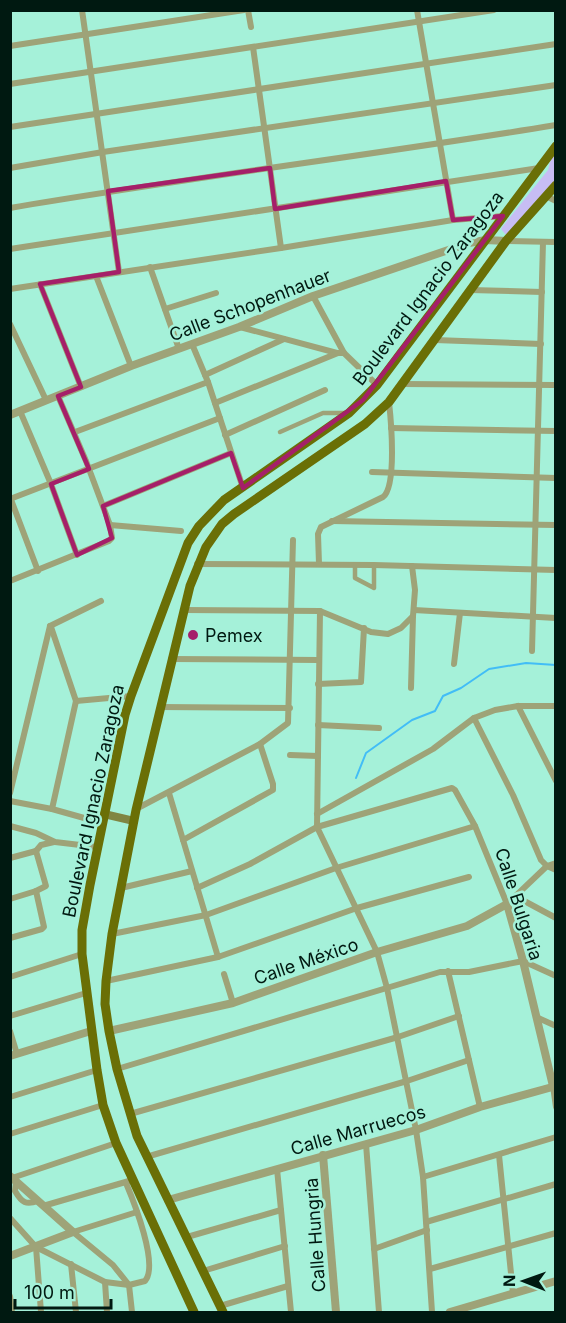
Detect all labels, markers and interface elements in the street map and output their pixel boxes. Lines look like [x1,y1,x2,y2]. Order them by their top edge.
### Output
street label: Boulevard Ignacio Zaragoza [348,187,508,389]
street label: Calle Schopenhauer [166,264,334,346]
place label: Pemex [205,625,263,646]
marker: Pemex [186,628,200,642]
street label: Boulevard Ignacio Zaragoza [58,683,128,919]
street label: Calle Bulgaria [491,845,547,963]
street label: Calle México [251,933,361,989]
street label: Calle Marruecos [288,1101,428,1159]
street label: Calle Hungria [301,1177,329,1293]
north arrow [494,1251,554,1311]
scale bar [15,1272,111,1310]
text: N [499,1274,519,1287]
text: 100 m [24,1282,75,1303]

